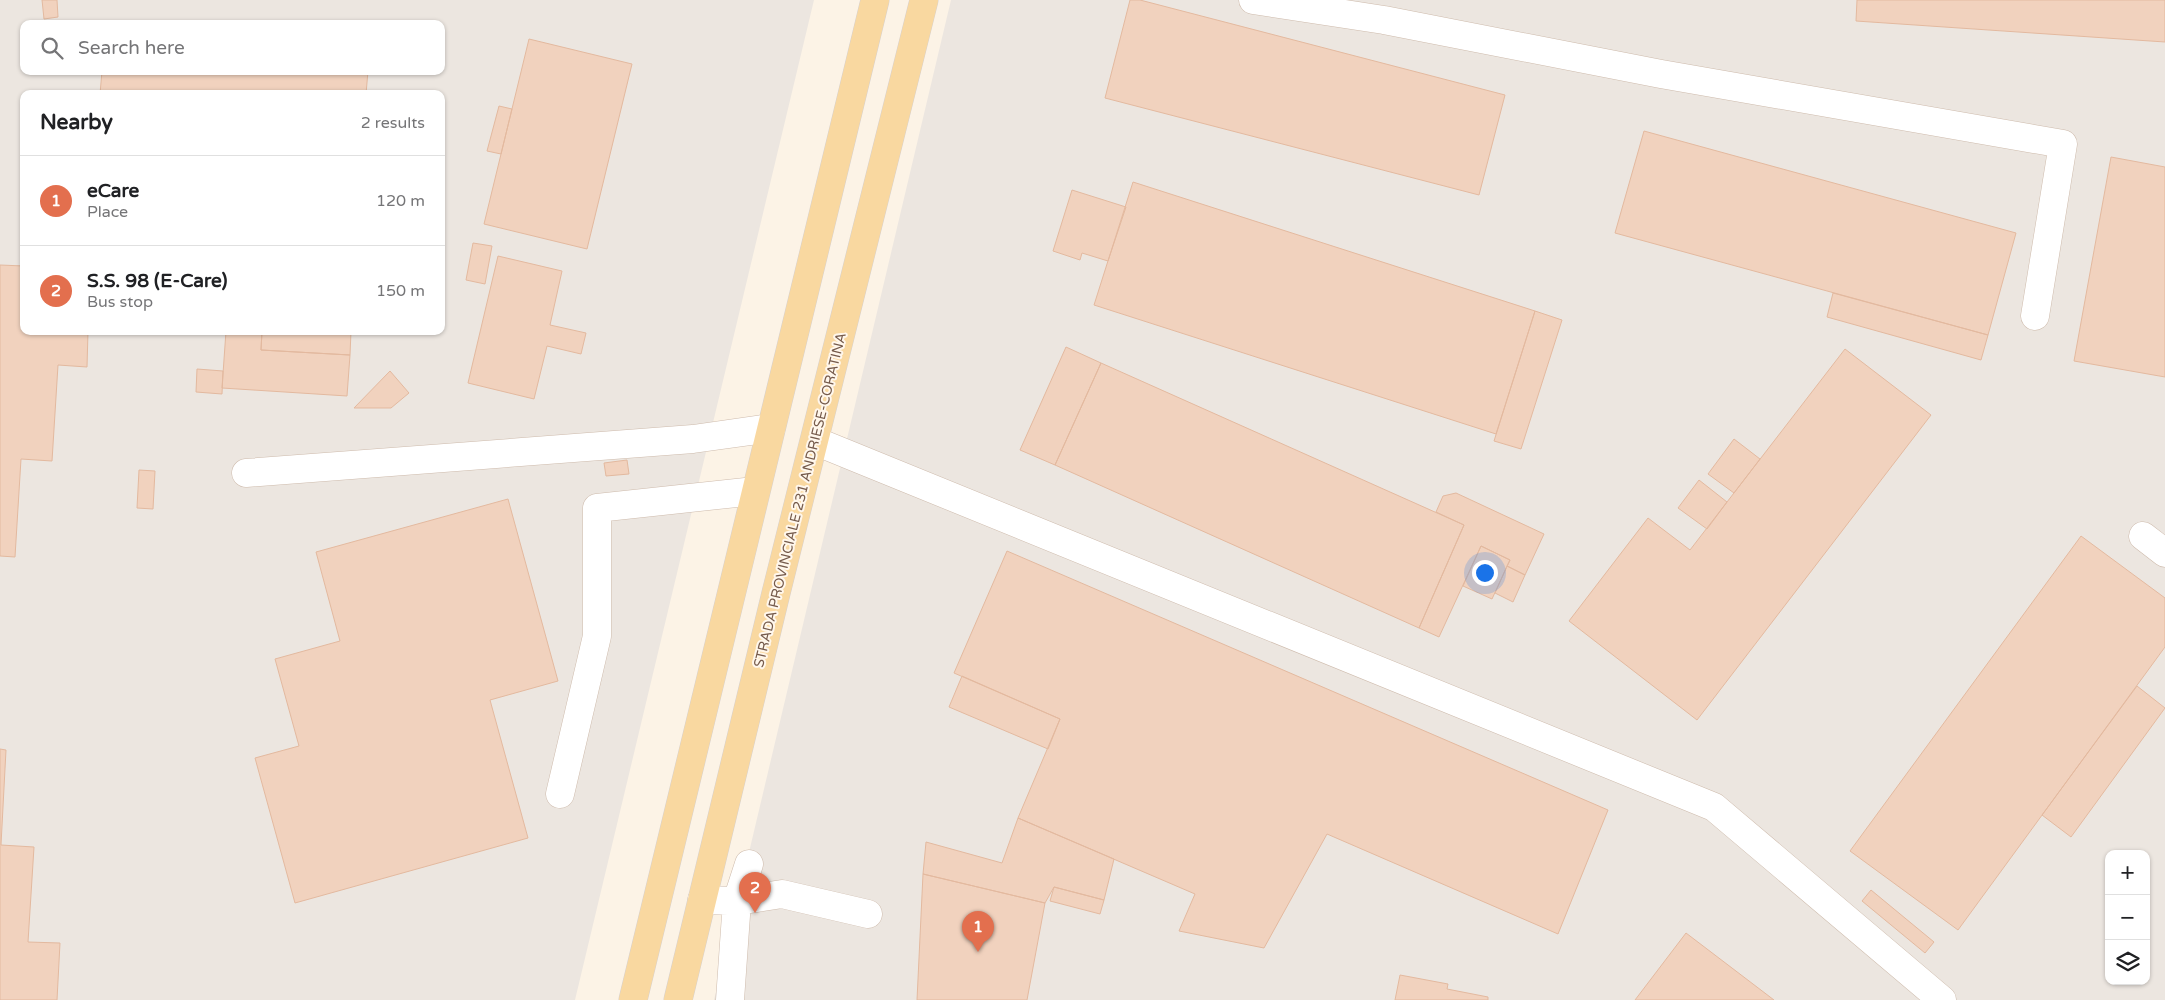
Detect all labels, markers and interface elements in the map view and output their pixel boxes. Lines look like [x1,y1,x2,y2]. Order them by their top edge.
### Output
search box [20,20,445,75]
icon: search [38,34,66,62]
text: Search here [78,37,185,59]
text: Nearby [40,110,113,135]
text: 2 results [361,113,425,133]
text: eCare [87,180,139,202]
text: 1 [51,191,61,211]
text: 120 m [376,191,425,211]
text: Place [87,202,128,222]
text: S.S. 98 (E-Care) [87,270,227,292]
text: 2 [51,281,61,301]
text: 150 m [376,281,425,301]
text: Bus stop [87,292,153,312]
street label: STRADA PROVINCIALE 231 ANDRIESE-CORATINA [750,331,850,669]
your location [1472,560,1498,586]
map controls [2105,850,2150,985]
button: + [2105,850,2150,895]
pin: 2 [739,872,771,913]
button: − [2105,895,2150,940]
pin: 1 [962,911,994,952]
button: layers [2105,940,2150,985]

